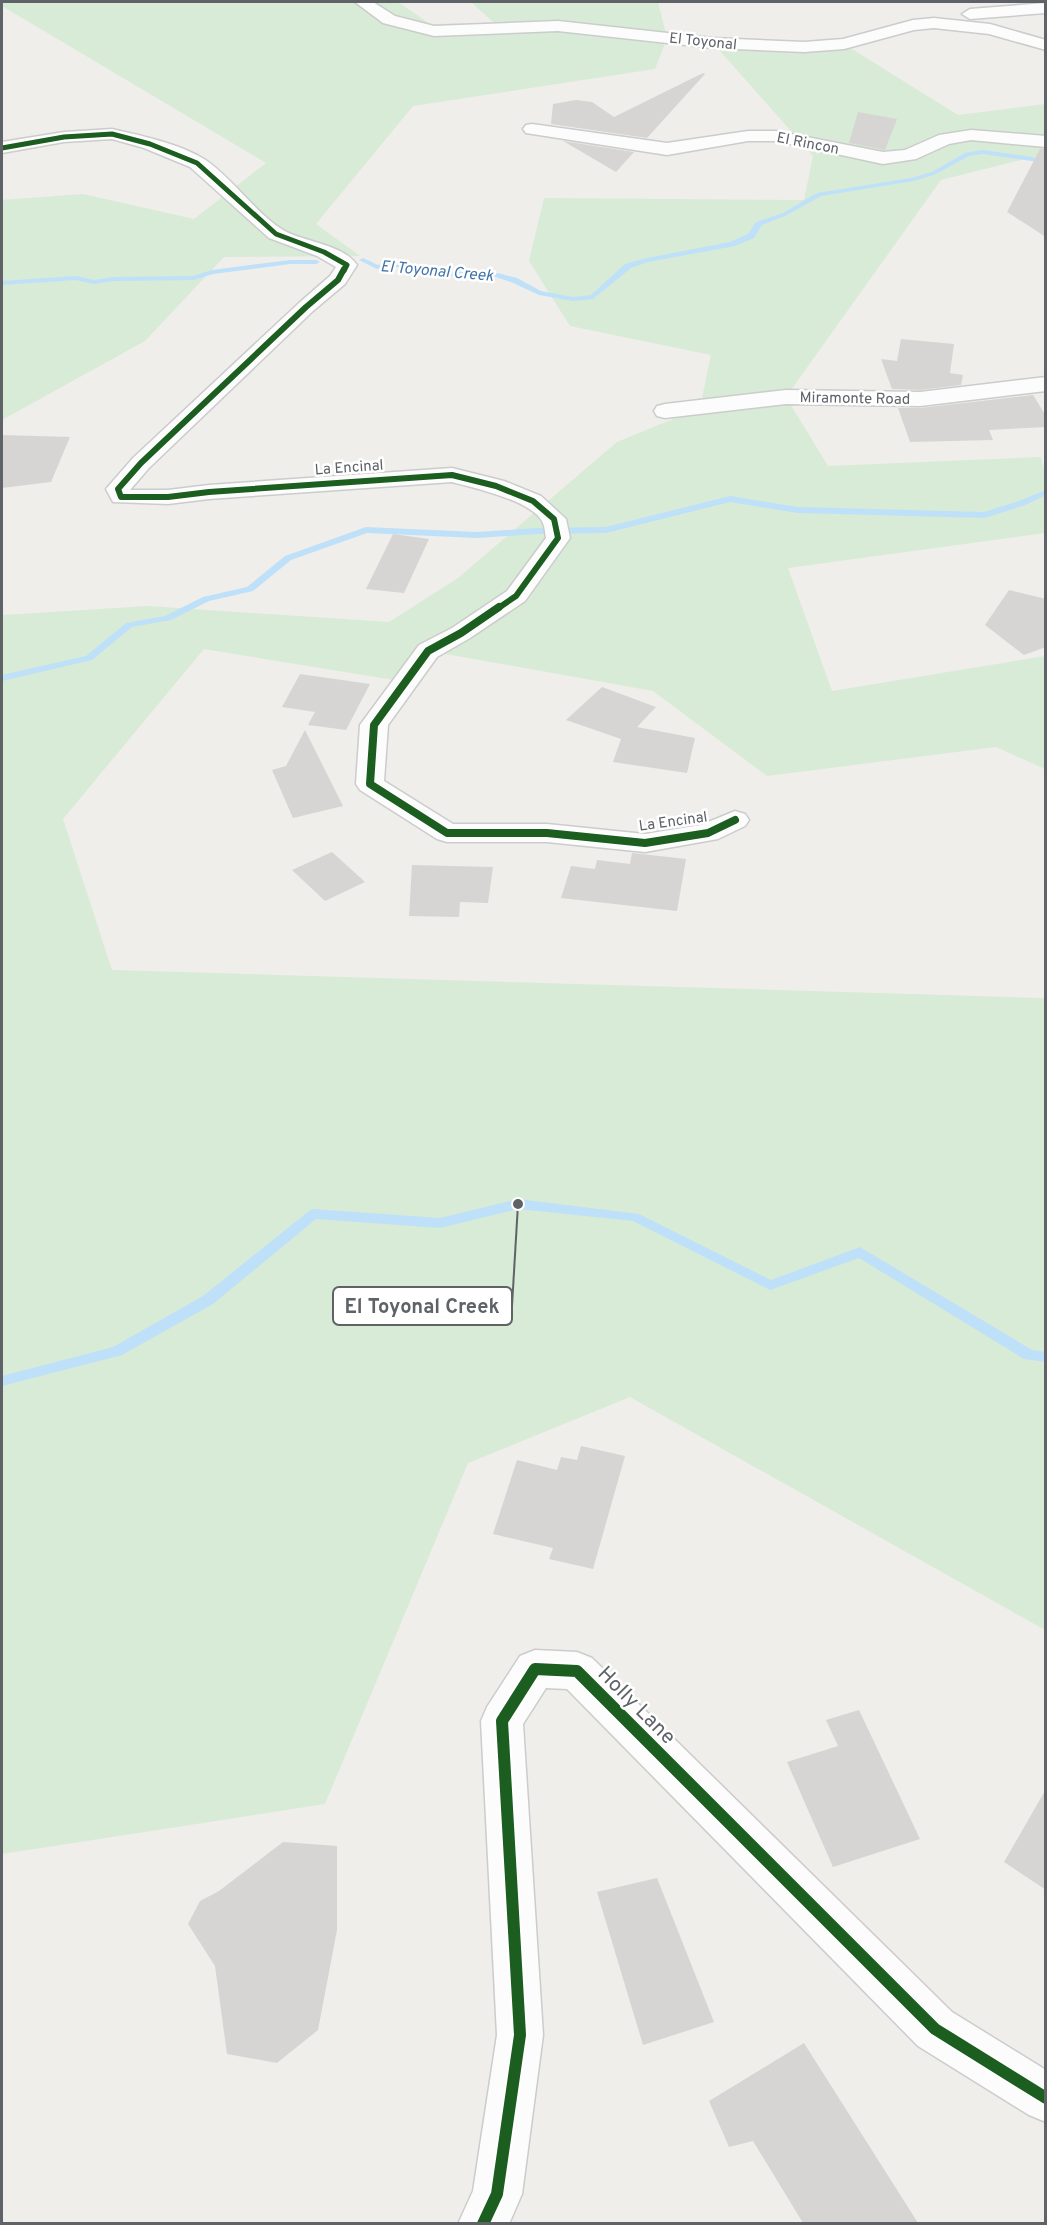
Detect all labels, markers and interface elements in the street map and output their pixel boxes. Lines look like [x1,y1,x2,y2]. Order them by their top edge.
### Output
street label: El Toyonal [668,29,738,55]
street label: El Rincon [775,129,841,160]
water label: El Toyonal Creek [379,257,495,287]
street label: Miramonte Road [799,389,911,410]
street label: La Encinal [314,457,384,480]
street label: La Encinal [638,808,709,837]
callout: El Toyonal Creek [333,1287,512,1325]
text: El Toyonal Creek [344,1295,500,1321]
street label: Holly Lane [591,1661,681,1751]

